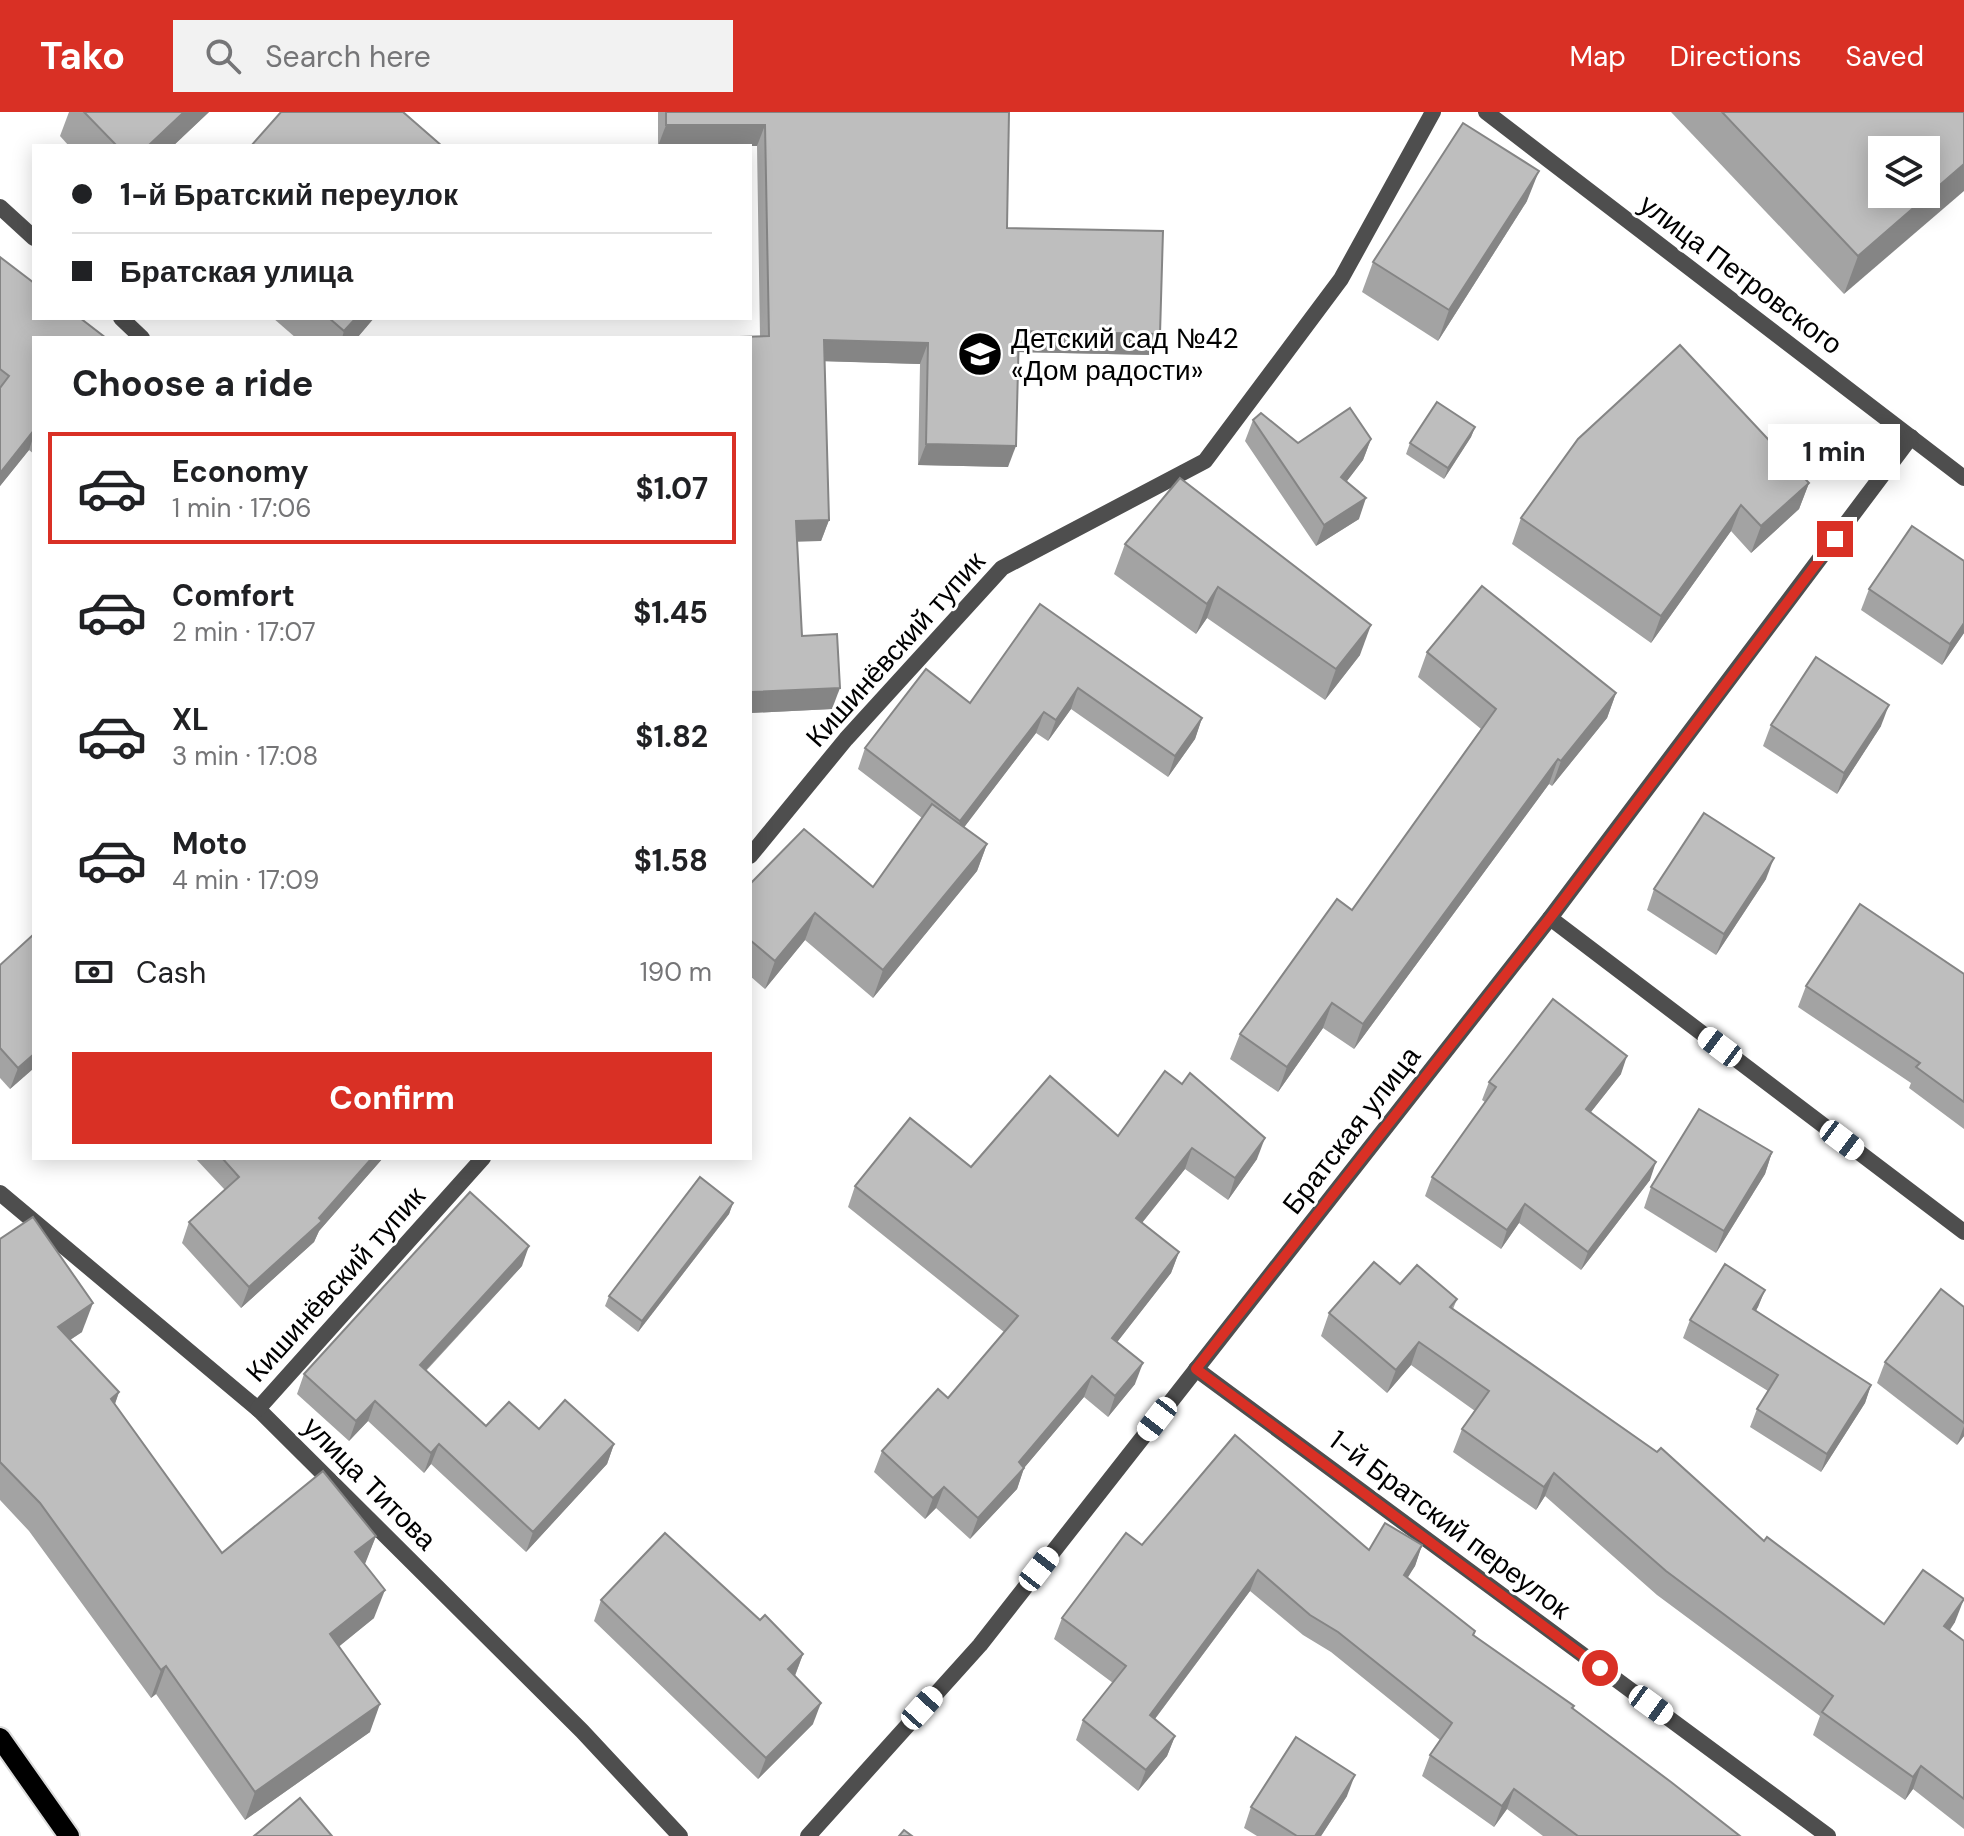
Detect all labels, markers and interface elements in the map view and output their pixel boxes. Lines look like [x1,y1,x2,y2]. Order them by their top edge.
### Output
search box [173,20,733,92]
text: Tako [40,31,125,81]
icon: search [201,34,245,78]
text: Search here [265,37,431,76]
text: Map [1569,38,1626,75]
text: Directions [1670,38,1802,75]
text: Saved [1846,38,1924,75]
map controls [1868,136,1940,208]
button: layers [1868,136,1940,208]
text: 1-й Братский переулок [120,175,458,214]
street label: улица Петровского [1632,186,1850,363]
text: Братская улица [120,252,353,291]
place label: Детский сад №42 «Дом радости» [1011,320,1239,389]
school or university icon: Детский сад №42 «Дом радости» [956,330,1004,378]
text: Choose a ride [72,360,313,407]
callout: 1 min [1769,423,1901,479]
text: 1 min [1802,435,1866,469]
icon: car [76,452,148,524]
text: Economy [172,452,309,491]
text: $1.07 [636,469,708,508]
text: 1 min · 17:06 [172,491,312,525]
route end [1817,521,1853,557]
street label: Кишинёвский тупик [798,543,994,755]
icon: car [76,576,148,648]
text: Comfort [172,576,295,615]
text: $1.45 [633,593,708,632]
text: 2 min · 17:07 [172,615,316,649]
icon: car [76,700,148,772]
text: XL [172,700,209,739]
text: $1.82 [635,717,708,756]
text: 3 min · 17:08 [172,739,318,773]
icon: car [76,824,148,896]
text: Moto [172,824,247,863]
text: $1.58 [634,841,708,880]
text: 4 min · 17:09 [172,863,319,897]
icon: cash [72,950,116,994]
text: Cash [136,953,206,992]
text: 190 m [640,955,712,989]
car [1694,1023,1746,1071]
street label: Братская улица [1274,1038,1429,1222]
button: Confirm [72,1052,712,1144]
car [1816,1116,1868,1164]
street label: Кишинёвский тупик [238,1178,434,1390]
car [1133,1393,1181,1445]
street label: улица Титова [295,1409,445,1558]
street label: 1-й Братский переулок [1322,1422,1578,1628]
car [1015,1543,1063,1595]
route start [1582,1650,1618,1686]
car [1625,1681,1677,1729]
car [897,1682,947,1734]

